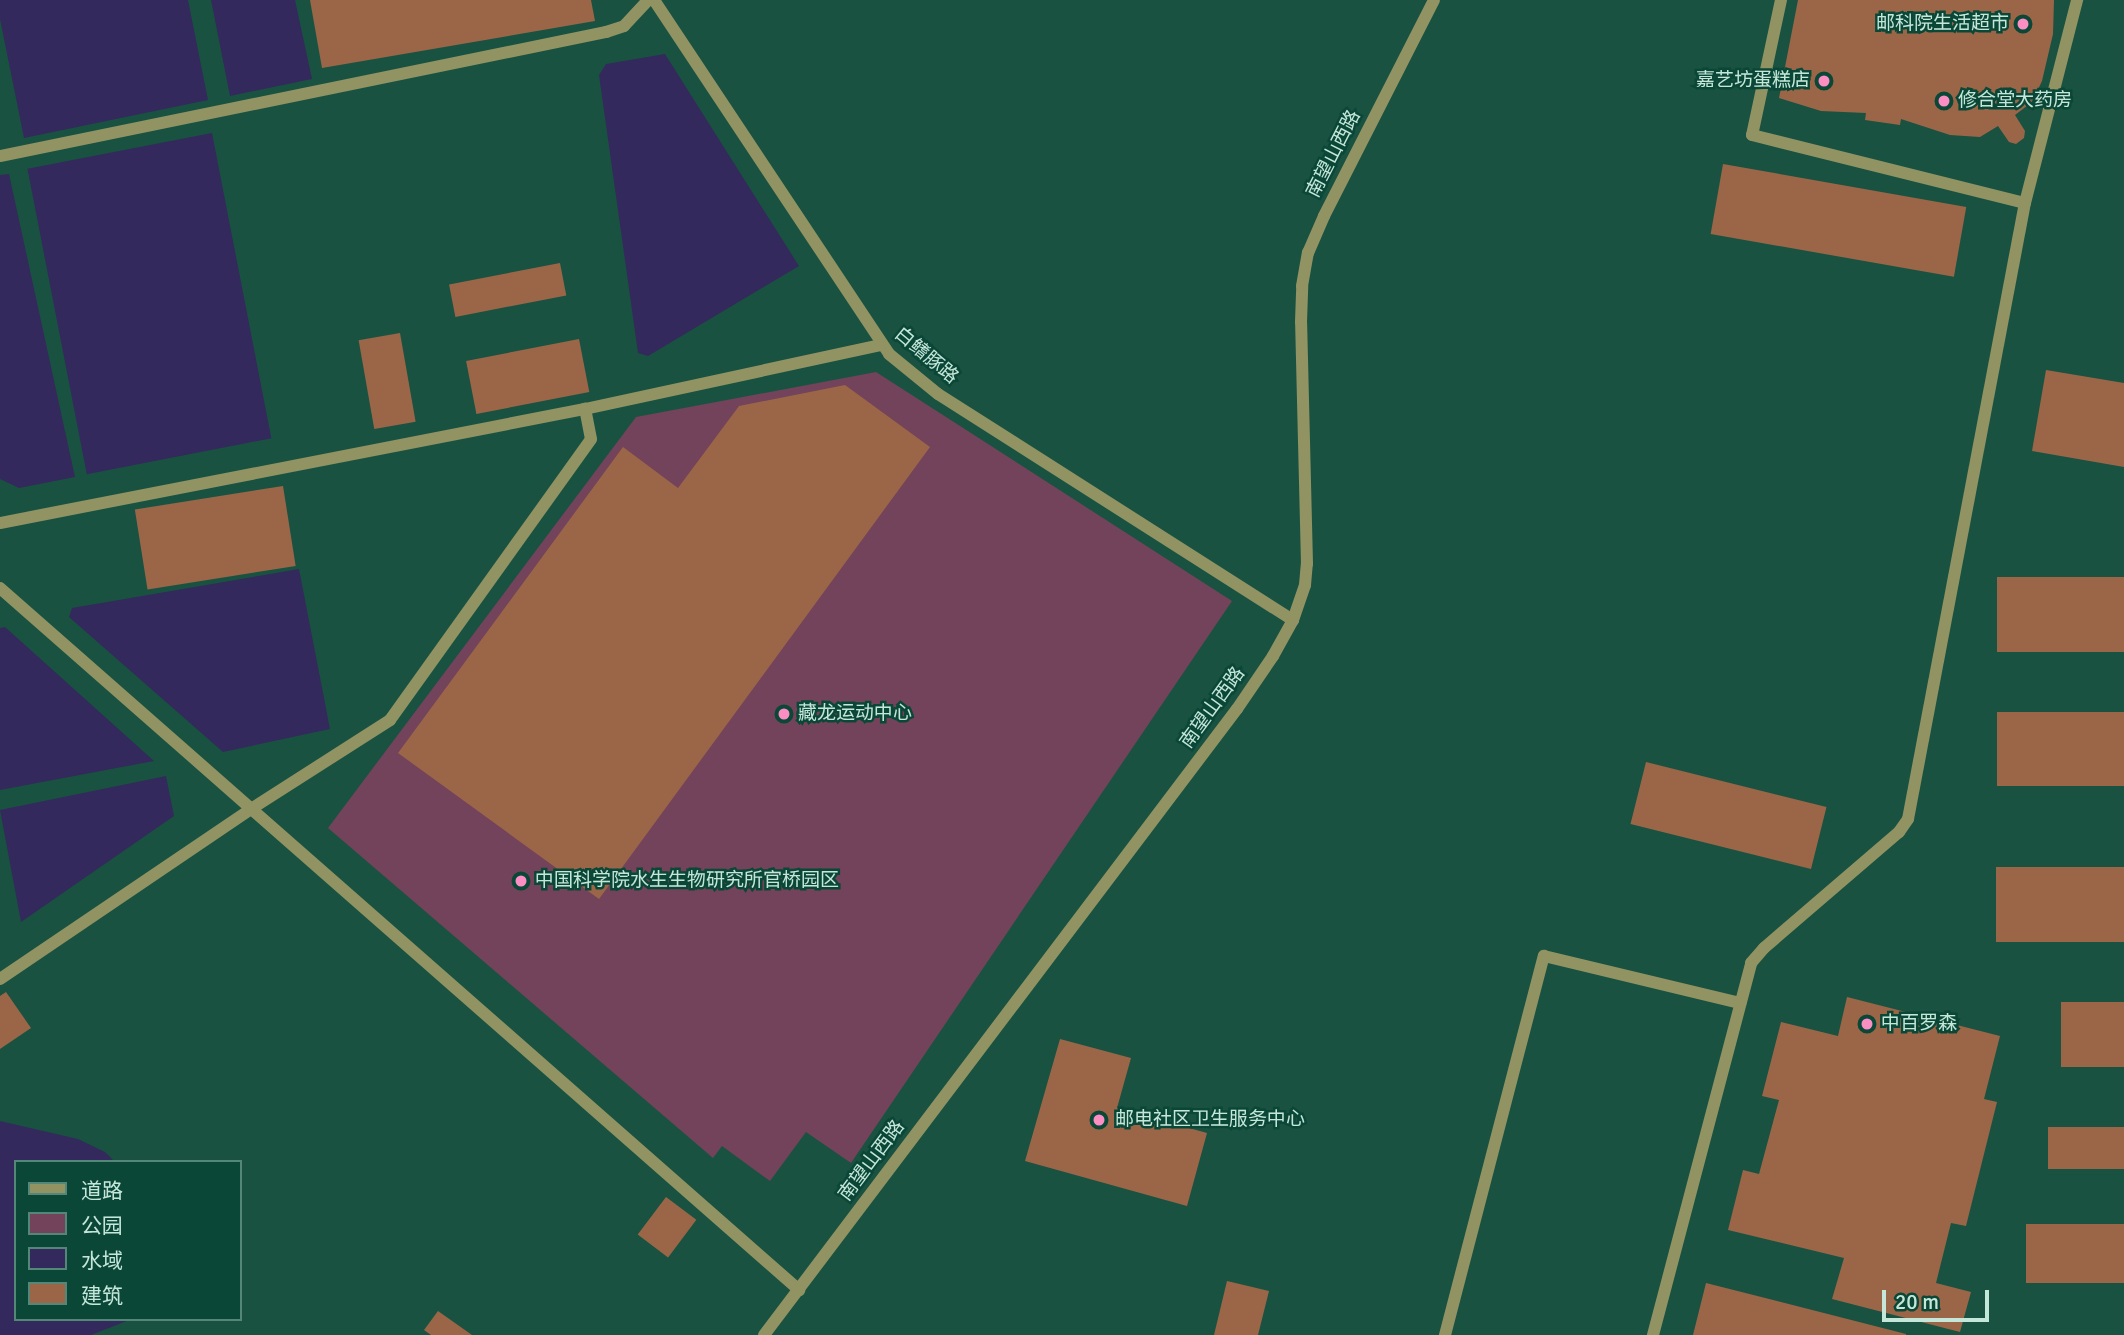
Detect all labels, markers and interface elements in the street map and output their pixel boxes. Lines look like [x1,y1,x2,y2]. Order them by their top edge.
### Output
place label: 邮科院生活超市 [1876,13,2009,35]
marker: 邮科院生活超市 [2015,16,2031,32]
place label: 嘉艺坊蛋糕店 [1696,70,1810,92]
marker: 嘉艺坊蛋糕店 [1816,73,1832,89]
place label: 修合堂大药房 [1958,90,2072,112]
marker: 修合堂大药房 [1936,93,1952,109]
street label: 南望山西路 [1302,107,1366,201]
street label: 白鳍豚路 [890,323,962,389]
street label: 南望山西路 [1176,663,1250,753]
place label: 藏龙运动中心 [798,703,912,725]
marker: 藏龙运动中心 [776,706,792,722]
place label: 中国科学院水生生物研究所官桥园区 [535,870,839,892]
marker: 中国科学院水生生物研究所官桥园区 [513,873,529,889]
place label: 中百罗森 [1881,1013,1957,1035]
marker: 中百罗森 [1859,1016,1875,1032]
place label: 邮电社区卫生服务中心 [1115,1109,1305,1131]
marker: 邮电社区卫生服务中心 [1089,1110,1109,1130]
street label: 南望山西路 [834,1116,910,1206]
legend [14,1160,242,1321]
text: 道路 [81,1178,123,1204]
text: 公园 [81,1213,123,1239]
text: 水域 [81,1248,123,1274]
scale bar [1886,1276,1993,1320]
text: 建筑 [81,1283,123,1309]
text: 20 m [1895,1289,1939,1315]

